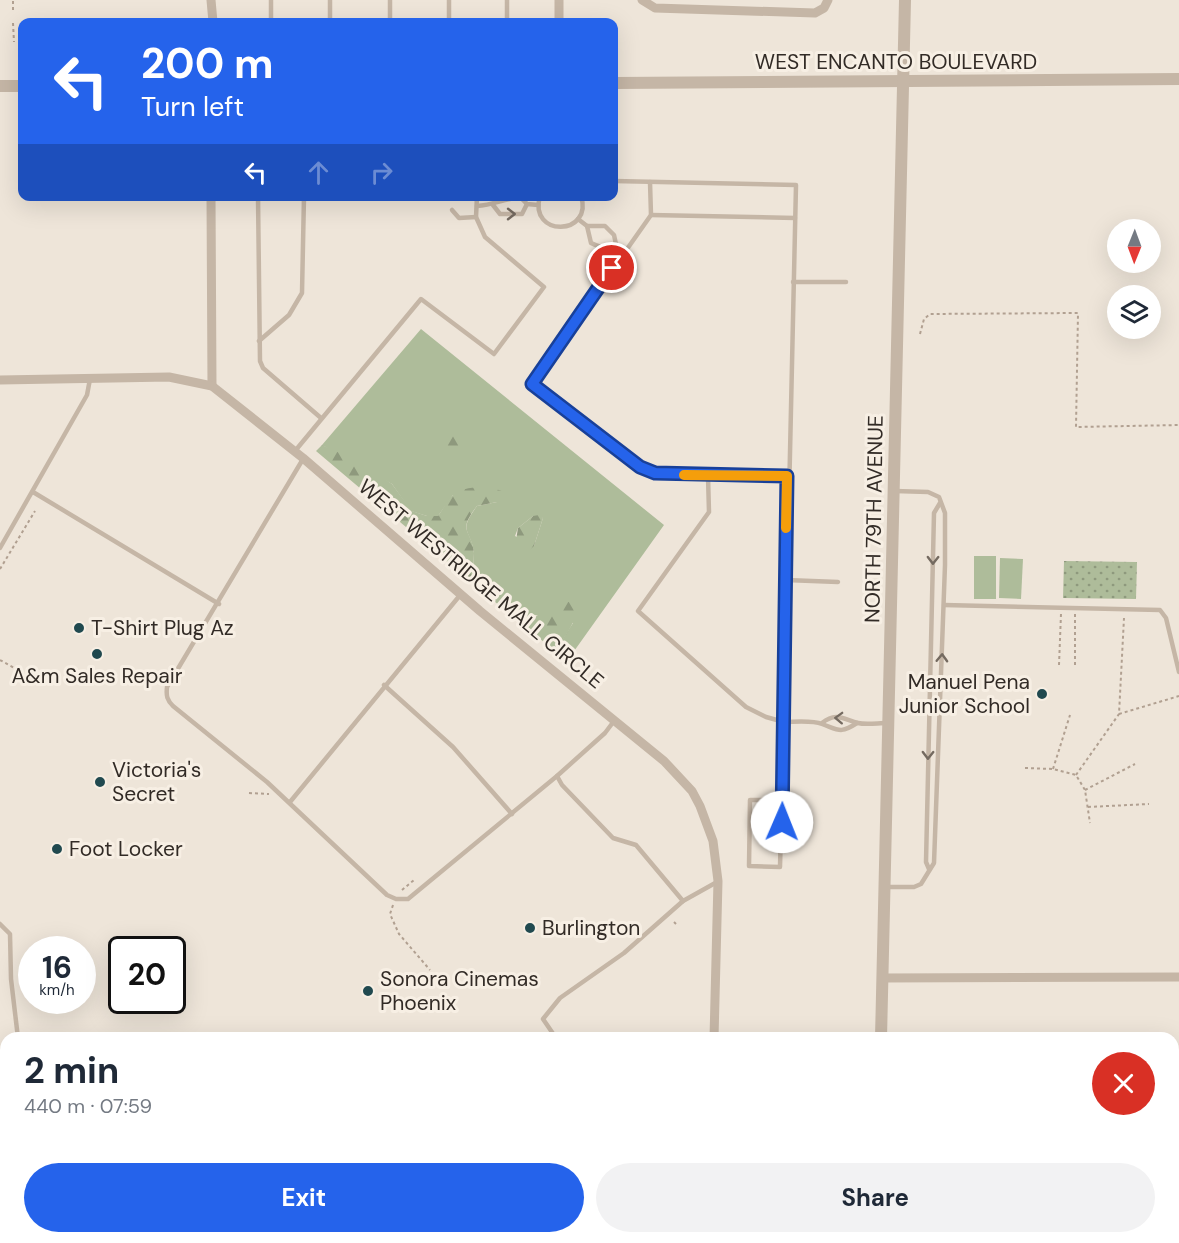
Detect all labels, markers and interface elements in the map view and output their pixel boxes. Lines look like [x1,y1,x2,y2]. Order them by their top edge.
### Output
text: 200 m [141,36,274,91]
icon: left [42,42,120,120]
street label: WEST ENCANTO BOULEVARD [755,48,1037,76]
text: Turn left [141,89,244,124]
icon: left [239,156,272,189]
icon: ahead [302,156,335,189]
icon: right [365,156,398,189]
one-way arrow [507,208,516,220]
north arrow [1107,219,1161,273]
map controls [1107,219,1161,339]
pin [586,242,637,293]
icon: arrive [595,251,628,284]
button: layers [1107,285,1161,339]
street label: NORTH 79TH AVENUE [858,415,890,623]
street label: WEST WESTRIDGE MALL CIRCLE [352,473,610,695]
one-way arrow [927,556,939,565]
place label: T-Shirt Plug Az [91,614,234,642]
marker: T-Shirt Plug Az [72,621,86,635]
marker: A&m Sales Repair [90,647,104,661]
one-way arrow [935,653,948,662]
place label: A&m Sales Repair [11,662,183,690]
place label: Manuel Pena Junior School [899,668,1030,720]
marker: Manuel Pena Junior School [1035,687,1049,701]
one-way arrow [834,712,843,725]
one-way arrow [922,751,935,760]
place label: Victoria's Secret [112,756,201,808]
marker: Victoria's Secret [93,775,107,789]
position arrow [750,790,814,854]
place label: Foot Locker [69,835,183,863]
marker: Foot Locker [50,842,64,856]
place label: Burlington [542,914,640,942]
marker: Burlington [523,921,537,935]
speed limit sign: 20 [108,936,186,1014]
text: 16 [42,948,72,987]
place label: Sonora Cinemas Phoenix [380,965,539,1017]
text: km/h [39,980,75,1000]
marker: Sonora Cinemas Phoenix [361,984,375,998]
text: 2 min [24,1047,119,1094]
button: close [1092,1052,1155,1115]
text: 440 m · 07:59 [24,1093,152,1119]
button: Exit [24,1163,584,1232]
button: Share [596,1163,1155,1232]

